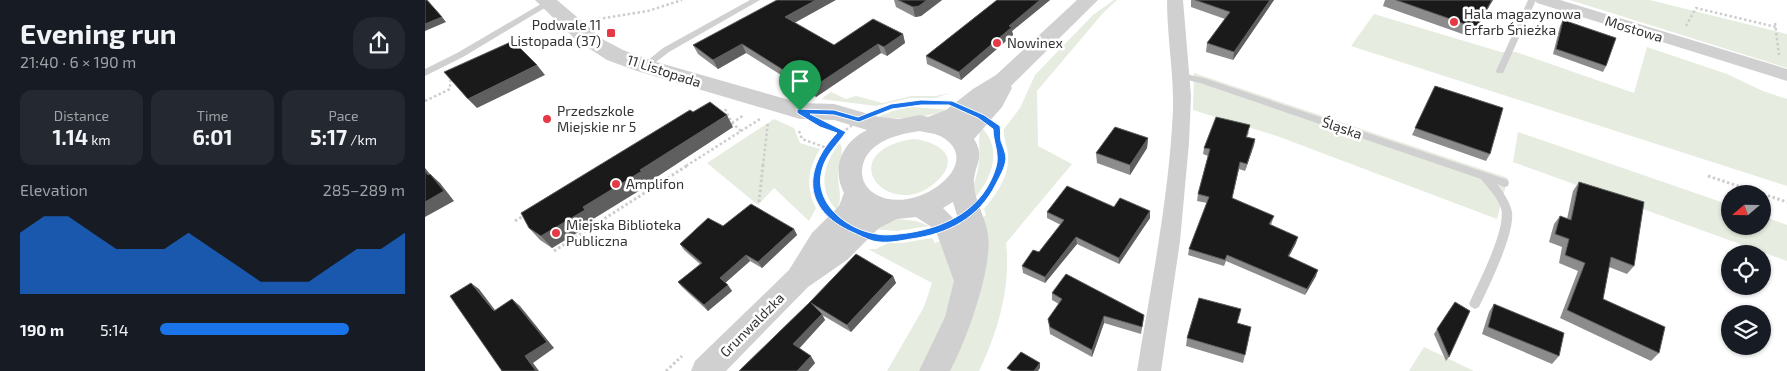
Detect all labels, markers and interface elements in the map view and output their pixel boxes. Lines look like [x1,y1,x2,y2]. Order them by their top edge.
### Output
place label: Hala magazynowa Erfarb Śnieżka [1464,5,1581,38]
street label: Mostowa [1603,12,1665,45]
text: Evening run [20,16,177,50]
place label: Podwale 11 Listopada (37) [510,16,601,49]
marker: Hala magazynowa Erfarb Śnieżka [1448,16,1460,28]
button: share [353,17,405,69]
marker: Podwale 11 Listopada (37) [605,27,617,39]
place label: Nowinex [1007,34,1063,51]
marker: Nowinex [991,37,1003,49]
street label: 11 Listopada [625,51,703,90]
text: 21:40 · 6 × 190 m [20,52,136,71]
pin [779,60,821,111]
icon: arrive [786,67,814,95]
place label: Przedszkole Miejskie nr 5 [557,102,636,135]
text: Distance [54,107,109,124]
text: Time [197,107,228,124]
text: Pace [328,107,359,124]
marker: Przedszkole Miejskie nr 5 [541,113,553,125]
street label: Śląska [1320,113,1365,142]
text: 1.14 [52,124,88,149]
text: 6:01 [192,124,233,149]
text: 5:17 [310,124,347,149]
text: km [88,131,111,148]
text: /km [347,131,377,148]
place label: Amplifon [626,175,684,192]
marker: Amplifon [610,178,622,190]
text: Elevation [20,180,88,199]
text: 285–289 m [323,180,405,199]
north arrow [1721,185,1771,235]
map controls [1721,185,1771,355]
place label: Miejska Biblioteka Publiczna [566,216,681,249]
marker: Miejska Biblioteka Publiczna [550,227,562,239]
button: locate [1721,245,1771,295]
street label: Grunwaldzka [716,289,787,360]
button: layers [1721,305,1771,355]
text: 190 m [20,320,64,339]
text: 5:14 [100,320,129,339]

